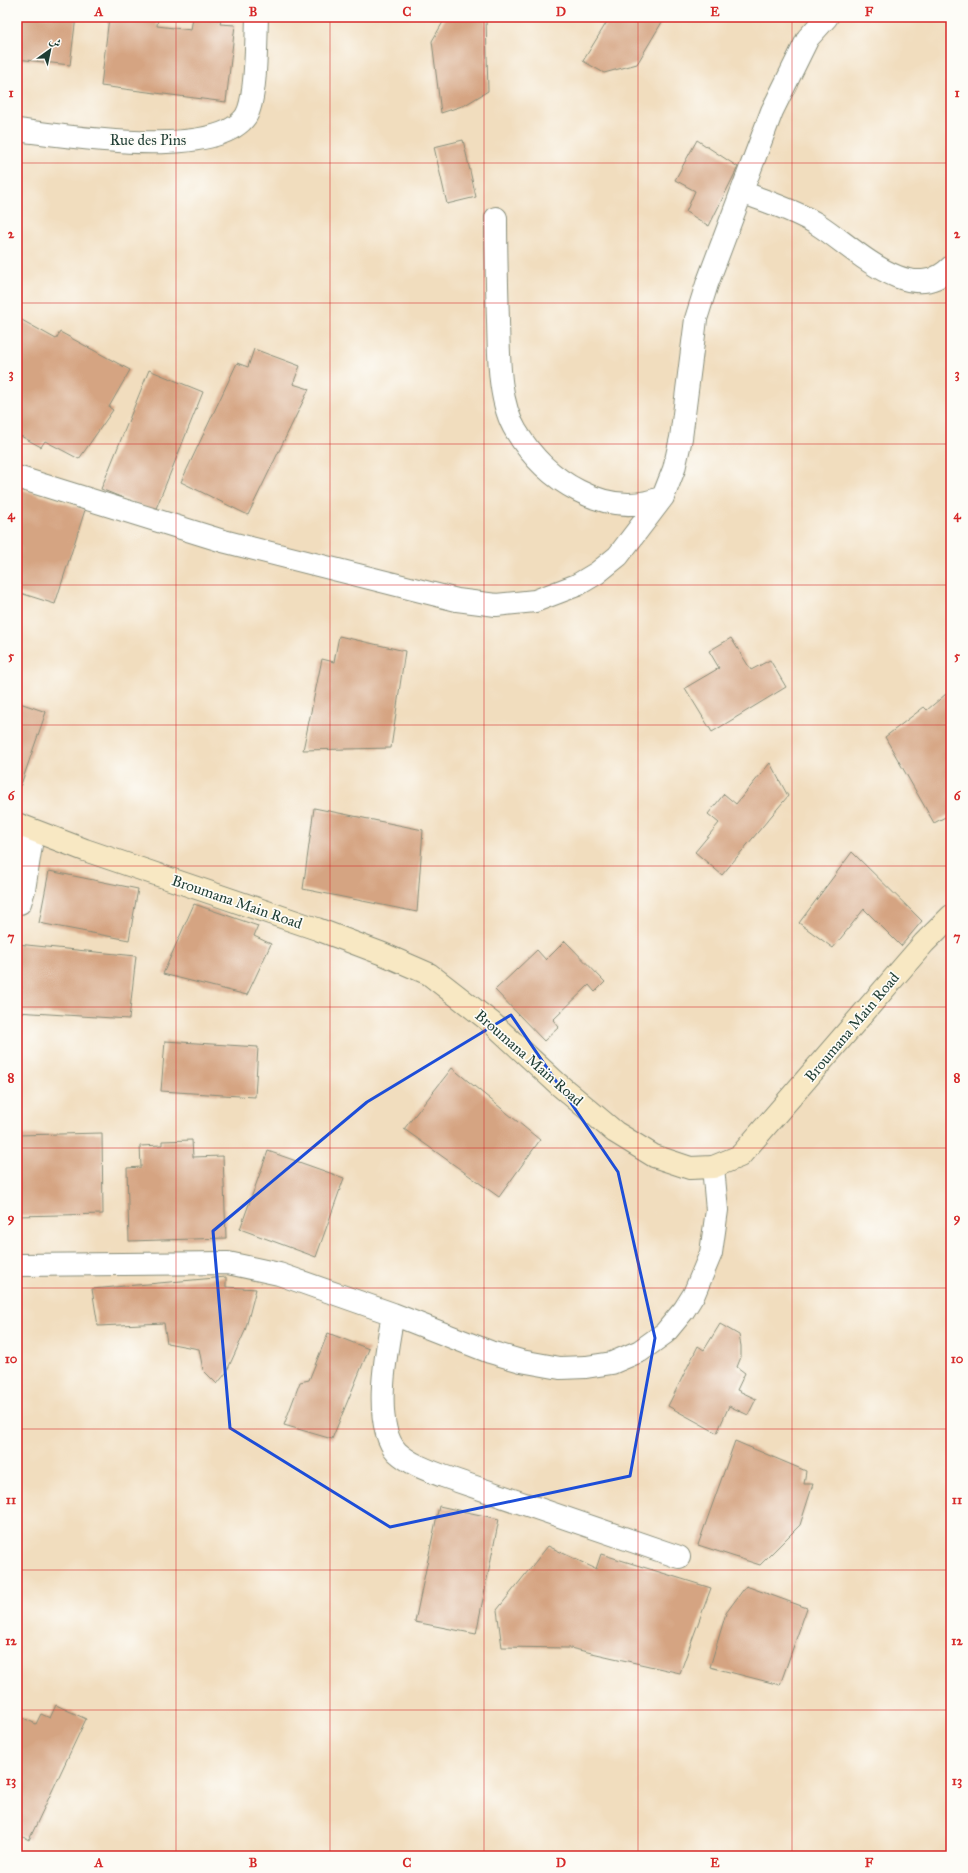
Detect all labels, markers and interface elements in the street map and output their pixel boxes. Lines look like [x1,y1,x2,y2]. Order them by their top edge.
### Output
text: A [94,4,104,20]
text: B [249,4,258,20]
text: C [403,4,412,20]
text: D [556,4,566,20]
text: E [710,4,720,20]
text: F [865,4,874,20]
north arrow [30,30,70,70]
text: ش [47,34,63,51]
text: 1 [8,85,14,101]
text: 1 [954,85,960,101]
street label: Rue des Pins [110,131,186,149]
text: 2 [8,226,15,242]
text: 2 [954,226,961,242]
text: 3 [8,366,14,382]
text: 3 [954,366,960,382]
text: 4 [7,507,15,523]
text: 4 [953,507,961,523]
text: 5 [8,648,15,664]
text: 5 [954,648,961,664]
text: 6 [8,788,16,804]
text: 6 [954,788,962,804]
street label: Broumana Main Road [169,871,305,933]
text: 7 [8,929,15,945]
text: 7 [954,929,961,945]
street label: Broumana Main Road [801,968,903,1085]
street label: Broumana Main Road [471,1006,587,1110]
text: 8 [8,1070,15,1086]
text: 8 [954,1070,961,1086]
text: 9 [8,1210,15,1226]
text: 9 [954,1210,961,1226]
text: 10 [5,1351,18,1367]
text: 10 [951,1351,964,1367]
text: 11 [6,1492,16,1508]
text: 11 [952,1492,962,1508]
text: 12 [5,1633,17,1649]
text: 12 [951,1633,963,1649]
text: 13 [6,1773,16,1789]
text: 13 [952,1773,962,1789]
text: A [94,1855,104,1871]
text: B [249,1855,258,1871]
text: C [403,1855,412,1871]
text: D [556,1855,566,1871]
text: E [710,1855,720,1871]
text: F [865,1855,874,1871]

